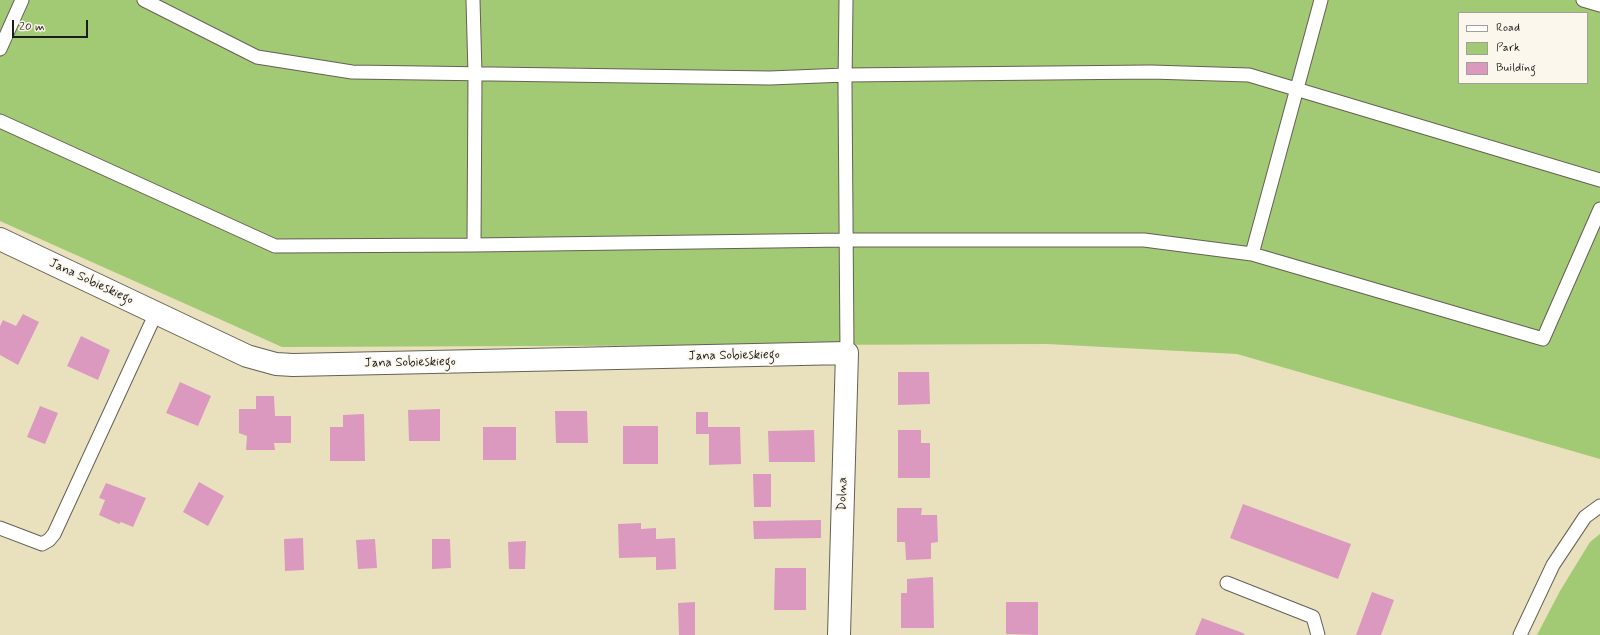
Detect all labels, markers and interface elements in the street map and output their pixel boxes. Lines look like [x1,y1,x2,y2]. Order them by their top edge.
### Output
scale bar [14,12,90,38]
legend [1458,12,1588,84]
text: 20 m [19,19,45,35]
text: Road [1496,20,1520,36]
text: Park [1496,40,1520,56]
text: Building [1496,60,1536,76]
street label: Jana Sobieskiego [46,256,136,308]
street label: Jana Sobieskiego [688,347,780,365]
street label: Jana Sobieskiego [364,354,456,372]
street label: Dolna [835,477,851,511]

